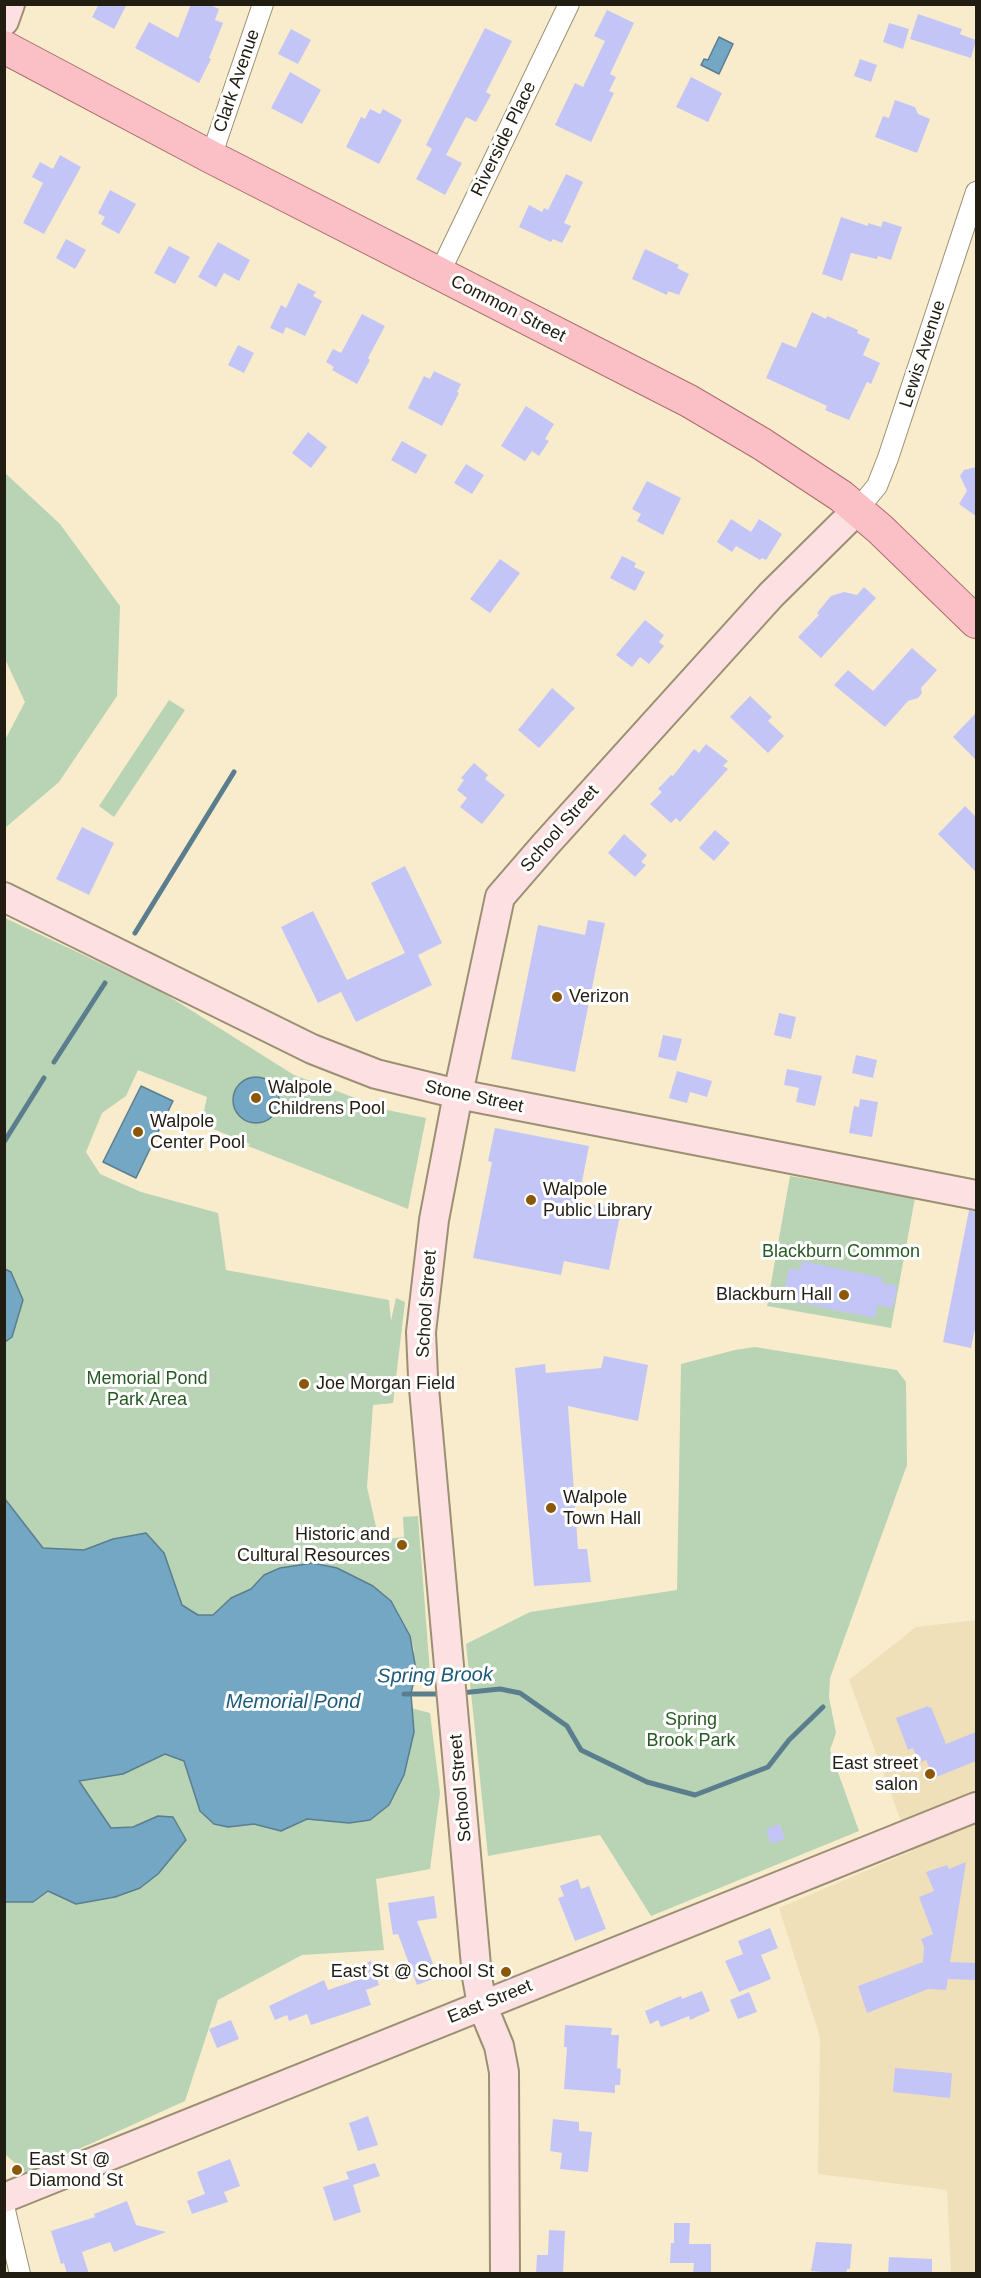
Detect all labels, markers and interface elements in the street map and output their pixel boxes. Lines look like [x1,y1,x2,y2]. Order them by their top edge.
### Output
street label: Clark Avenue [209,27,265,135]
street label: Riverside Place [467,78,541,200]
street label: Common Street [447,271,569,347]
street label: Lewis Avenue [895,298,951,410]
street label: School Street [516,781,604,877]
place label: Verizon [569,986,629,1008]
marker: Verizon [550,990,564,1004]
street label: Stone Street [423,1076,525,1118]
place label: Walpole Childrens Pool [268,1077,385,1120]
marker: Walpole Childrens Pool [249,1091,263,1105]
place label: Walpole Center Pool [150,1111,245,1154]
marker: Walpole Center Pool [131,1125,145,1139]
place label: Walpole Public Library [543,1179,652,1222]
marker: Walpole Public Library [524,1193,538,1207]
park label: Blackburn Common [762,1241,920,1263]
street label: School Street [412,1249,442,1359]
place label: Blackburn Hall [716,1284,832,1306]
marker: Blackburn Hall [837,1288,851,1302]
park label: Memorial Pond Park Area [86,1368,208,1410]
place label: Joe Morgan Field [316,1373,455,1395]
marker: Joe Morgan Field [297,1377,311,1391]
place label: Walpole Town Hall [563,1487,641,1530]
marker: Walpole Town Hall [544,1501,558,1515]
place label: Historic and Cultural Resources [237,1524,390,1567]
marker: Historic and Cultural Resources [395,1538,409,1552]
water label: Spring Brook [377,1663,493,1689]
water label: Memorial Pond [226,1690,360,1714]
park label: Spring Brook Park [646,1709,736,1752]
street label: School Street [446,1733,476,1843]
place label: East street salon [832,1753,918,1796]
marker: East street salon [923,1767,937,1781]
place label: East St @ School St [331,1961,494,1983]
marker: East St @ School St [499,1965,513,1979]
street label: East Street [445,1975,535,2029]
place label: East St @ Diamond St [29,2149,123,2192]
marker: East St @ Diamond St [10,2163,24,2177]

